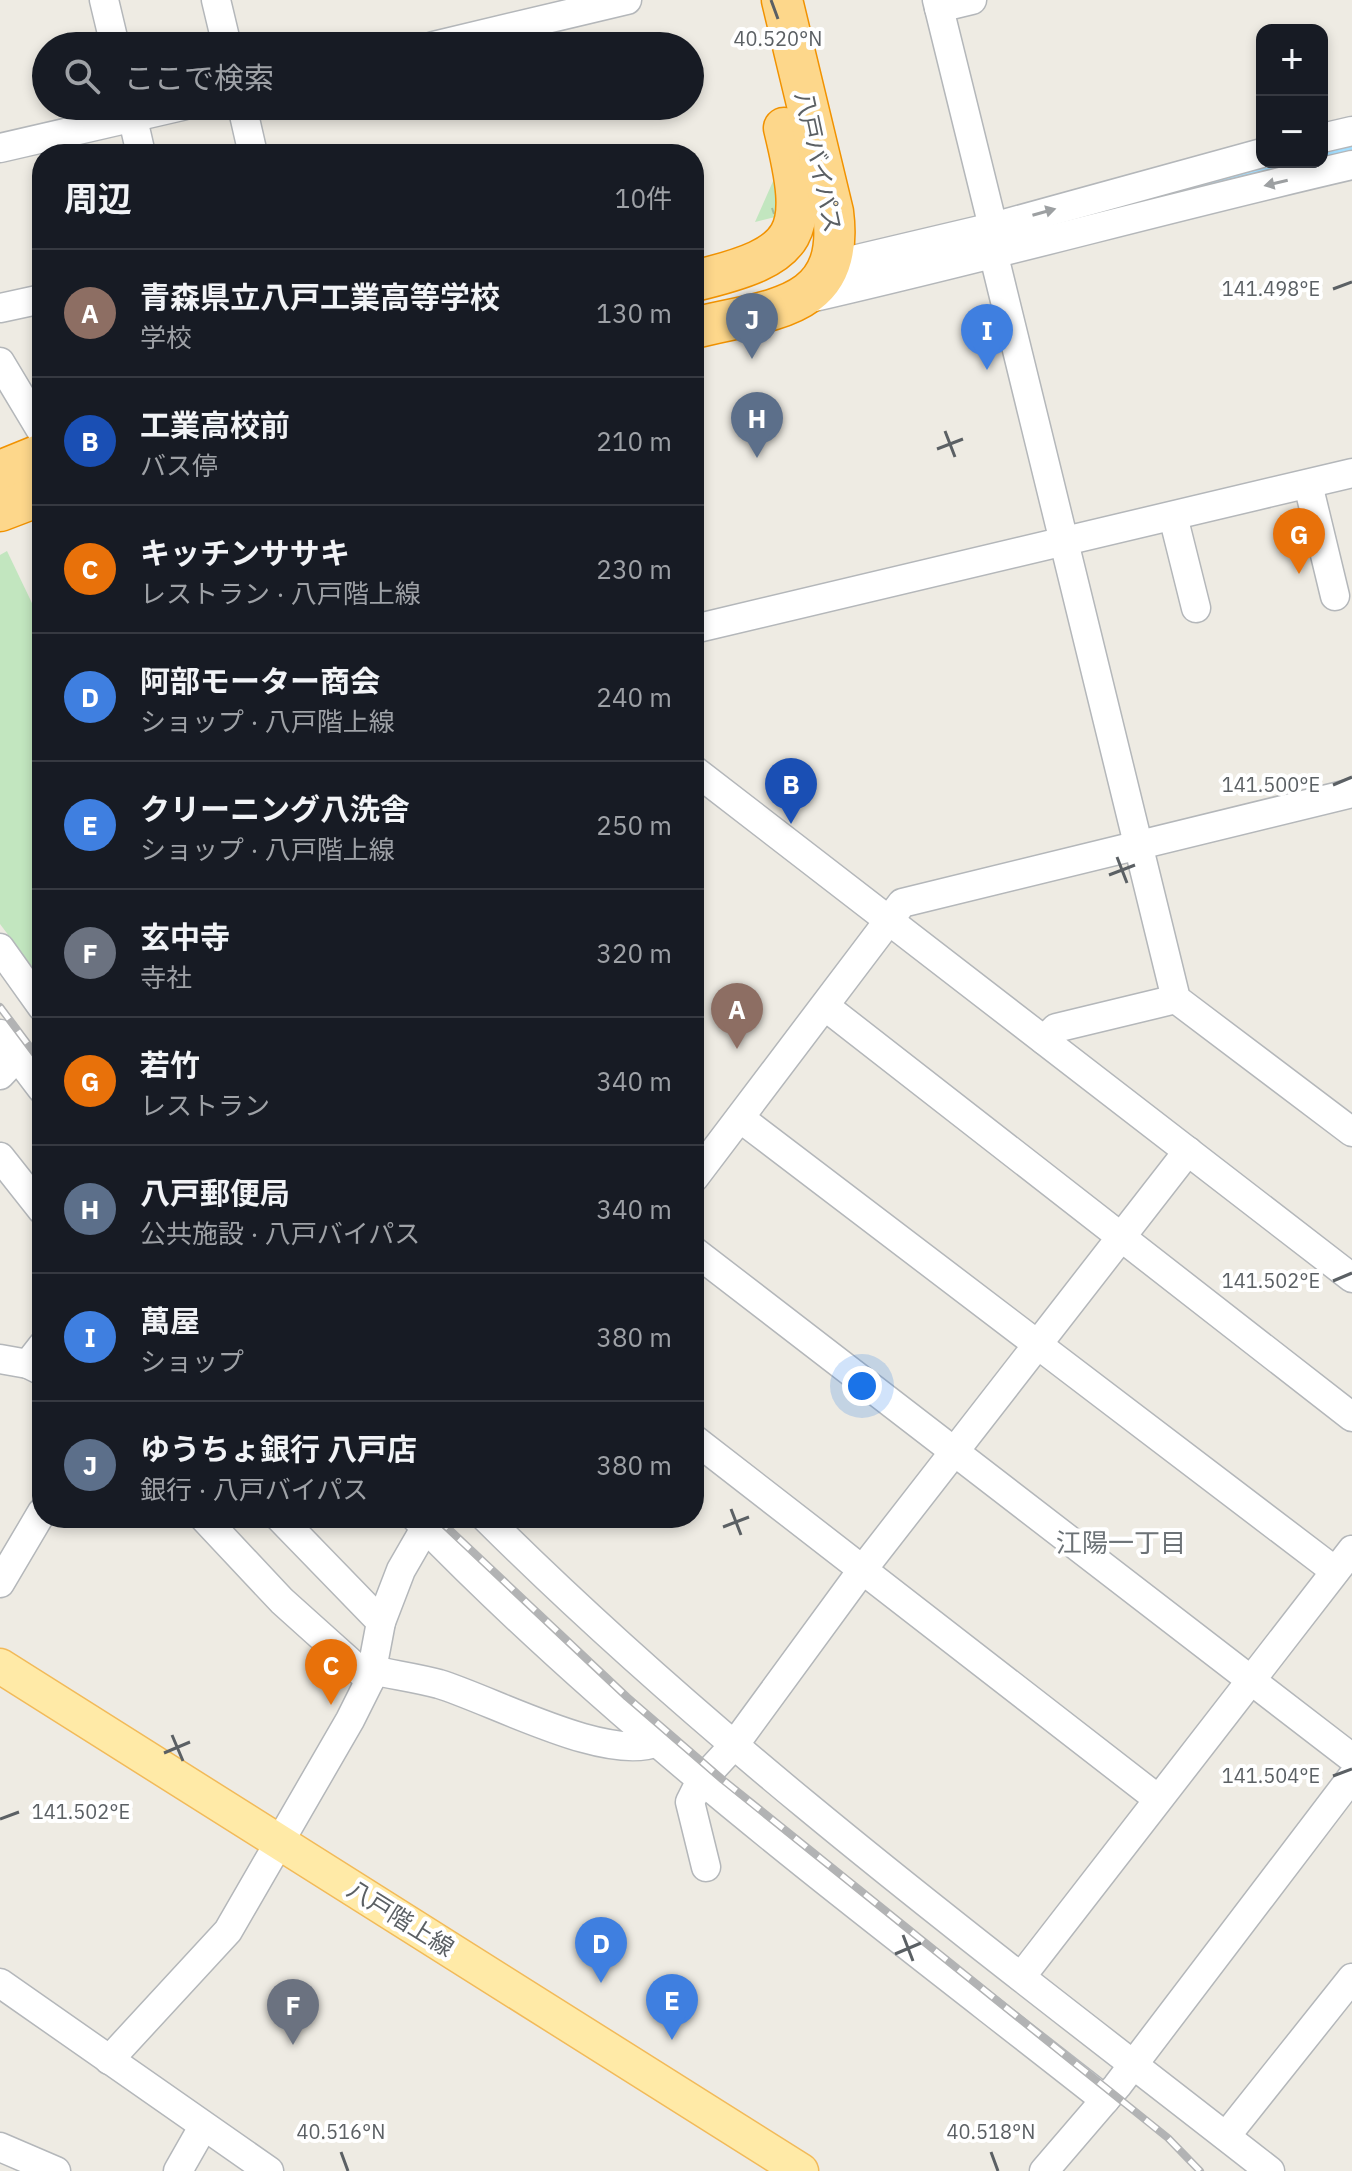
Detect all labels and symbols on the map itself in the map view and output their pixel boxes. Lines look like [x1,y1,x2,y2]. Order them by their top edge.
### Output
text: 40.520°N [734,25,822,52]
street label: 八戸バイパス [788,88,850,236]
one-way arrow [1263,177,1288,190]
one-way arrow [1032,205,1056,218]
text: 141.498°E [1222,275,1320,302]
pin: J [726,293,778,359]
pin: I [961,304,1013,370]
pin: H [731,392,783,458]
pin: G [1273,508,1325,574]
pin: B [765,758,817,824]
text: 141.500°E [1222,771,1320,798]
pin: A [711,983,763,1049]
text: 141.502°E [1222,1267,1320,1294]
your location [842,1366,882,1406]
district label: 江陽一丁目 [1056,1525,1186,1559]
pin: C [305,1639,357,1705]
text: 141.504°E [1222,1762,1320,1789]
text: 141.502°E [32,1798,130,1825]
street label: 八戸階上線 [342,1873,460,1963]
pin: D [575,1917,627,1983]
pin: E [646,1974,698,2040]
pin: F [267,1979,319,2045]
text: 40.516°N [297,2118,385,2145]
text: 40.518°N [947,2118,1035,2145]

